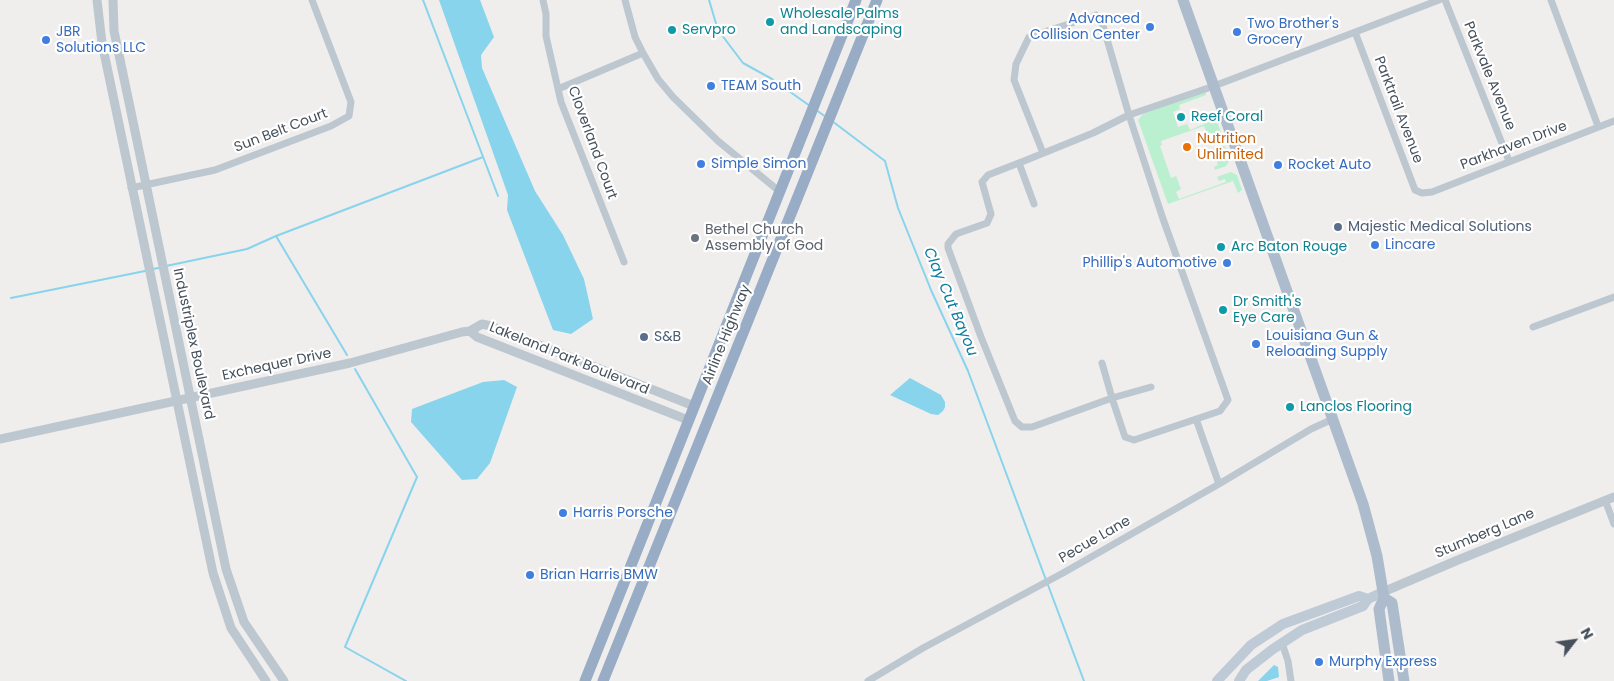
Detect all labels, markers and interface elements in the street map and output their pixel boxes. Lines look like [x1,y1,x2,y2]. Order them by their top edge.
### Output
place label: Wholesale Palms and Landscaping [780,6,902,38]
place label: Advanced Collision Center [1030,11,1140,44]
marker: Wholesale Palms and Landscaping [764,16,776,28]
place label: Two Brother's Grocery [1247,16,1339,48]
street label: Parkvale Avenue [1460,19,1518,133]
marker: Advanced Collision Center [1144,21,1156,33]
place label: Servpro [682,22,736,38]
place label: JBR Solutions LLC [56,24,146,56]
marker: Servpro [666,24,678,36]
marker: Two Brother's Grocery [1231,26,1243,38]
marker: JBR Solutions LLC [40,34,52,46]
street label: Parktrail Avenue [1370,54,1426,166]
place label: TEAM South [721,78,801,94]
marker: TEAM South [705,80,717,92]
street label: Cloverland Court [564,84,620,202]
street label: Sun Belt Court [232,106,330,156]
place label: Reef Coral [1191,109,1263,125]
marker: Reef Coral [1175,111,1187,123]
street label: Parkhaven Drive [1458,118,1570,174]
place label: Nutrition Unlimited [1197,131,1263,164]
marker: Nutrition Unlimited [1181,141,1193,153]
place label: Simple Simon [711,156,806,172]
place label: Rocket Auto [1288,157,1371,173]
marker: Simple Simon [695,158,707,170]
marker: Rocket Auto [1272,159,1284,171]
place label: Majestic Medical Solutions [1348,219,1532,235]
marker: Majestic Medical Solutions [1332,221,1344,233]
place label: Bethel Church Assembly of God [705,222,823,254]
marker: Bethel Church Assembly of God [689,232,701,244]
place label: Lincare [1385,237,1435,253]
place label: Arc Baton Rouge [1231,239,1347,255]
marker: Lincare [1369,239,1381,251]
marker: Arc Baton Rouge [1215,241,1227,253]
water label: Clay Cut Bayou [919,245,981,359]
place label: Phillip's Automotive [1083,255,1217,271]
marker: Phillip's Automotive [1221,257,1233,269]
street label: Industriplex Boulevard [169,267,217,421]
street label: Airline Highway [699,282,755,388]
place label: Dr Smith's Eye Care [1233,294,1302,326]
marker: Dr Smith's Eye Care [1217,304,1229,316]
street label: Lakeland Park Boulevard [487,319,651,399]
place label: Louisiana Gun & Reloading Supply [1266,328,1388,361]
place label: S&B [654,329,681,345]
marker: S&B [638,331,650,343]
marker: Louisiana Gun & Reloading Supply [1250,338,1262,350]
street label: Exchequer Drive [221,345,333,385]
place label: Lanclos Flooring [1300,399,1412,415]
marker: Lanclos Flooring [1284,401,1296,413]
place label: Harris Porsche [573,505,673,521]
street label: Stumberg Lane [1433,505,1537,563]
marker: Harris Porsche [557,507,569,519]
street label: Pecue Lane [1056,513,1134,567]
place label: Brian Harris BMW [540,567,658,583]
marker: Brian Harris BMW [524,569,536,581]
north arrow [1549,616,1599,666]
text: N [1576,624,1598,643]
place label: Murphy Express [1329,654,1437,670]
marker: Murphy Express [1313,656,1325,668]

